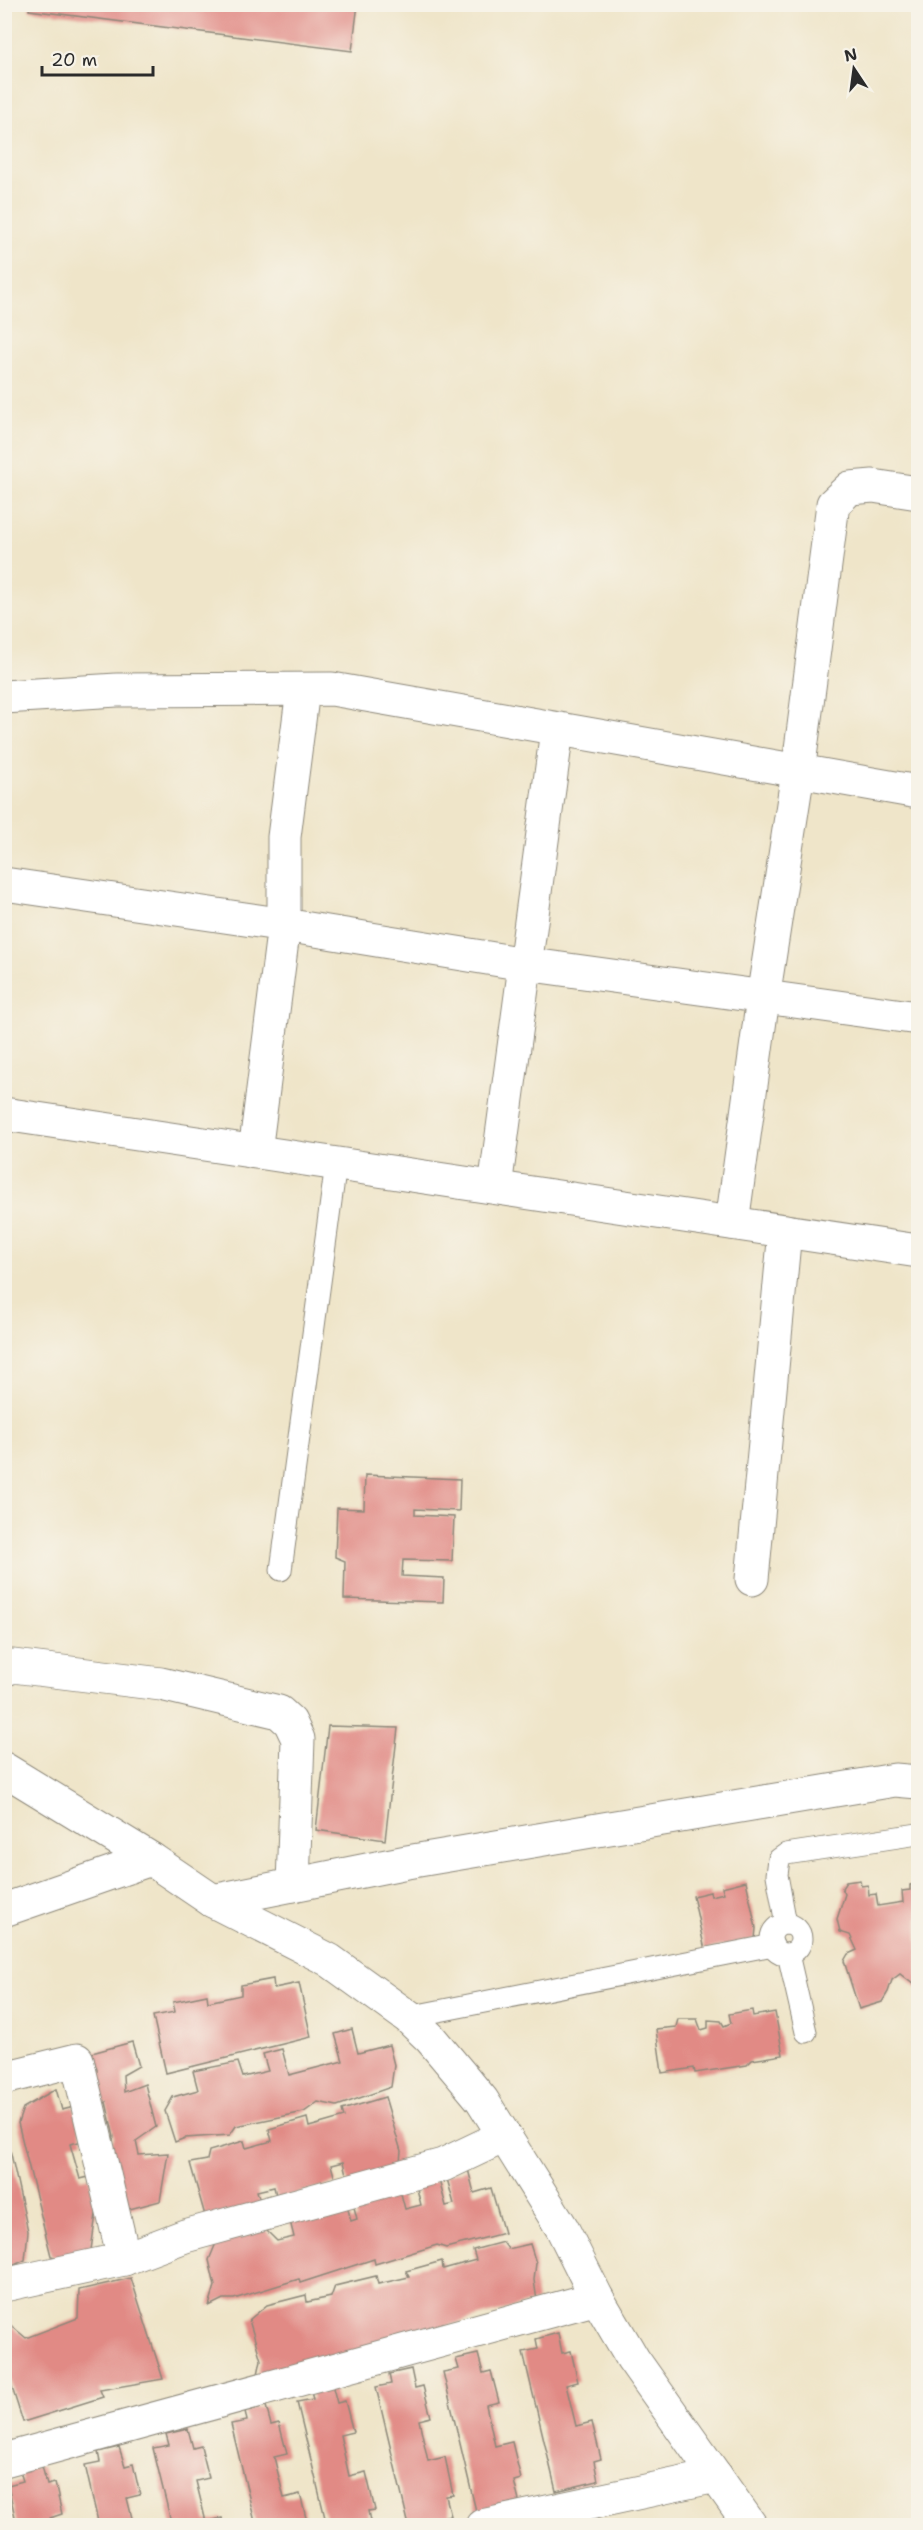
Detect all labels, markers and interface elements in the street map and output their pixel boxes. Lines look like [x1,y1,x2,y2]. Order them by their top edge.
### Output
scale bar [42,39,153,77]
north arrow [824,39,884,99]
text: N [842,43,859,67]
text: 20 m [51,48,97,72]

